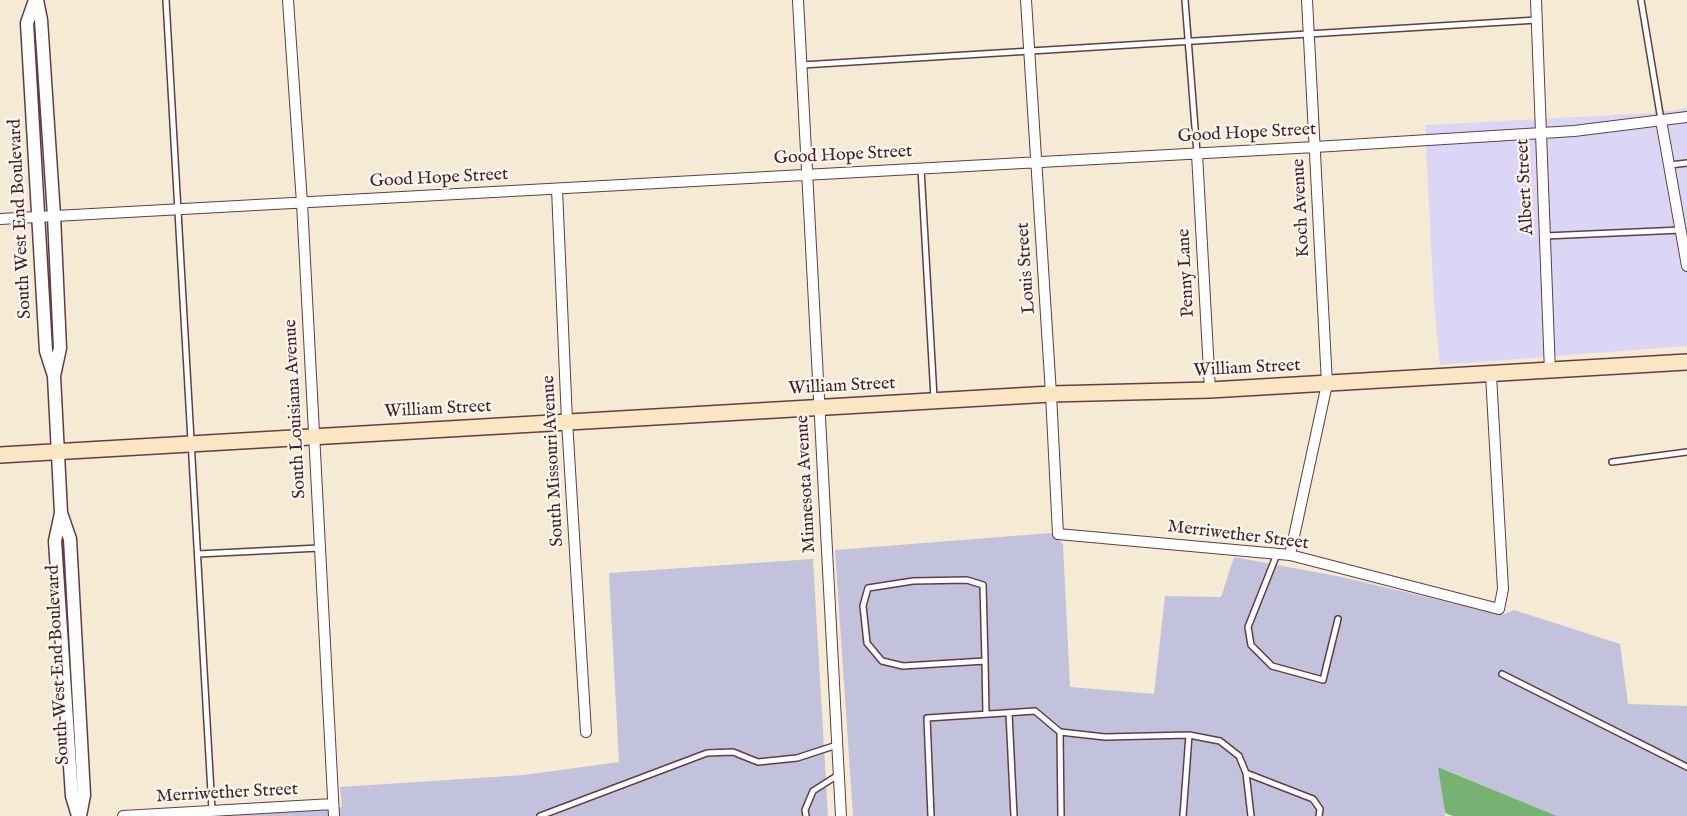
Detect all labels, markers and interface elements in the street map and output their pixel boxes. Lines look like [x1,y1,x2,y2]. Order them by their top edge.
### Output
street label: South West End Boulevard [5,118,37,320]
street label: Good Hope Street [1177,120,1317,148]
street label: Albert Street [1513,138,1539,236]
street label: Good Hope Street [773,142,913,170]
street label: Koch Avenue [1289,158,1315,258]
street label: Good Hope Street [369,165,509,193]
street label: Louis Street [1013,221,1041,315]
street label: Penny Lane [1174,228,1200,318]
street label: South Louisiana Avenue [281,319,311,499]
street label: William Street [1193,355,1301,383]
street label: William Street [788,373,896,401]
street label: South Missouri Avenue [539,375,569,547]
street label: William Street [384,396,492,424]
street label: Minnesota Avenue [793,414,821,554]
street label: Merriwether Street [1166,517,1310,555]
street label: South West End Boulevard [43,564,75,766]
street label: Merriwether Street [155,779,299,809]

